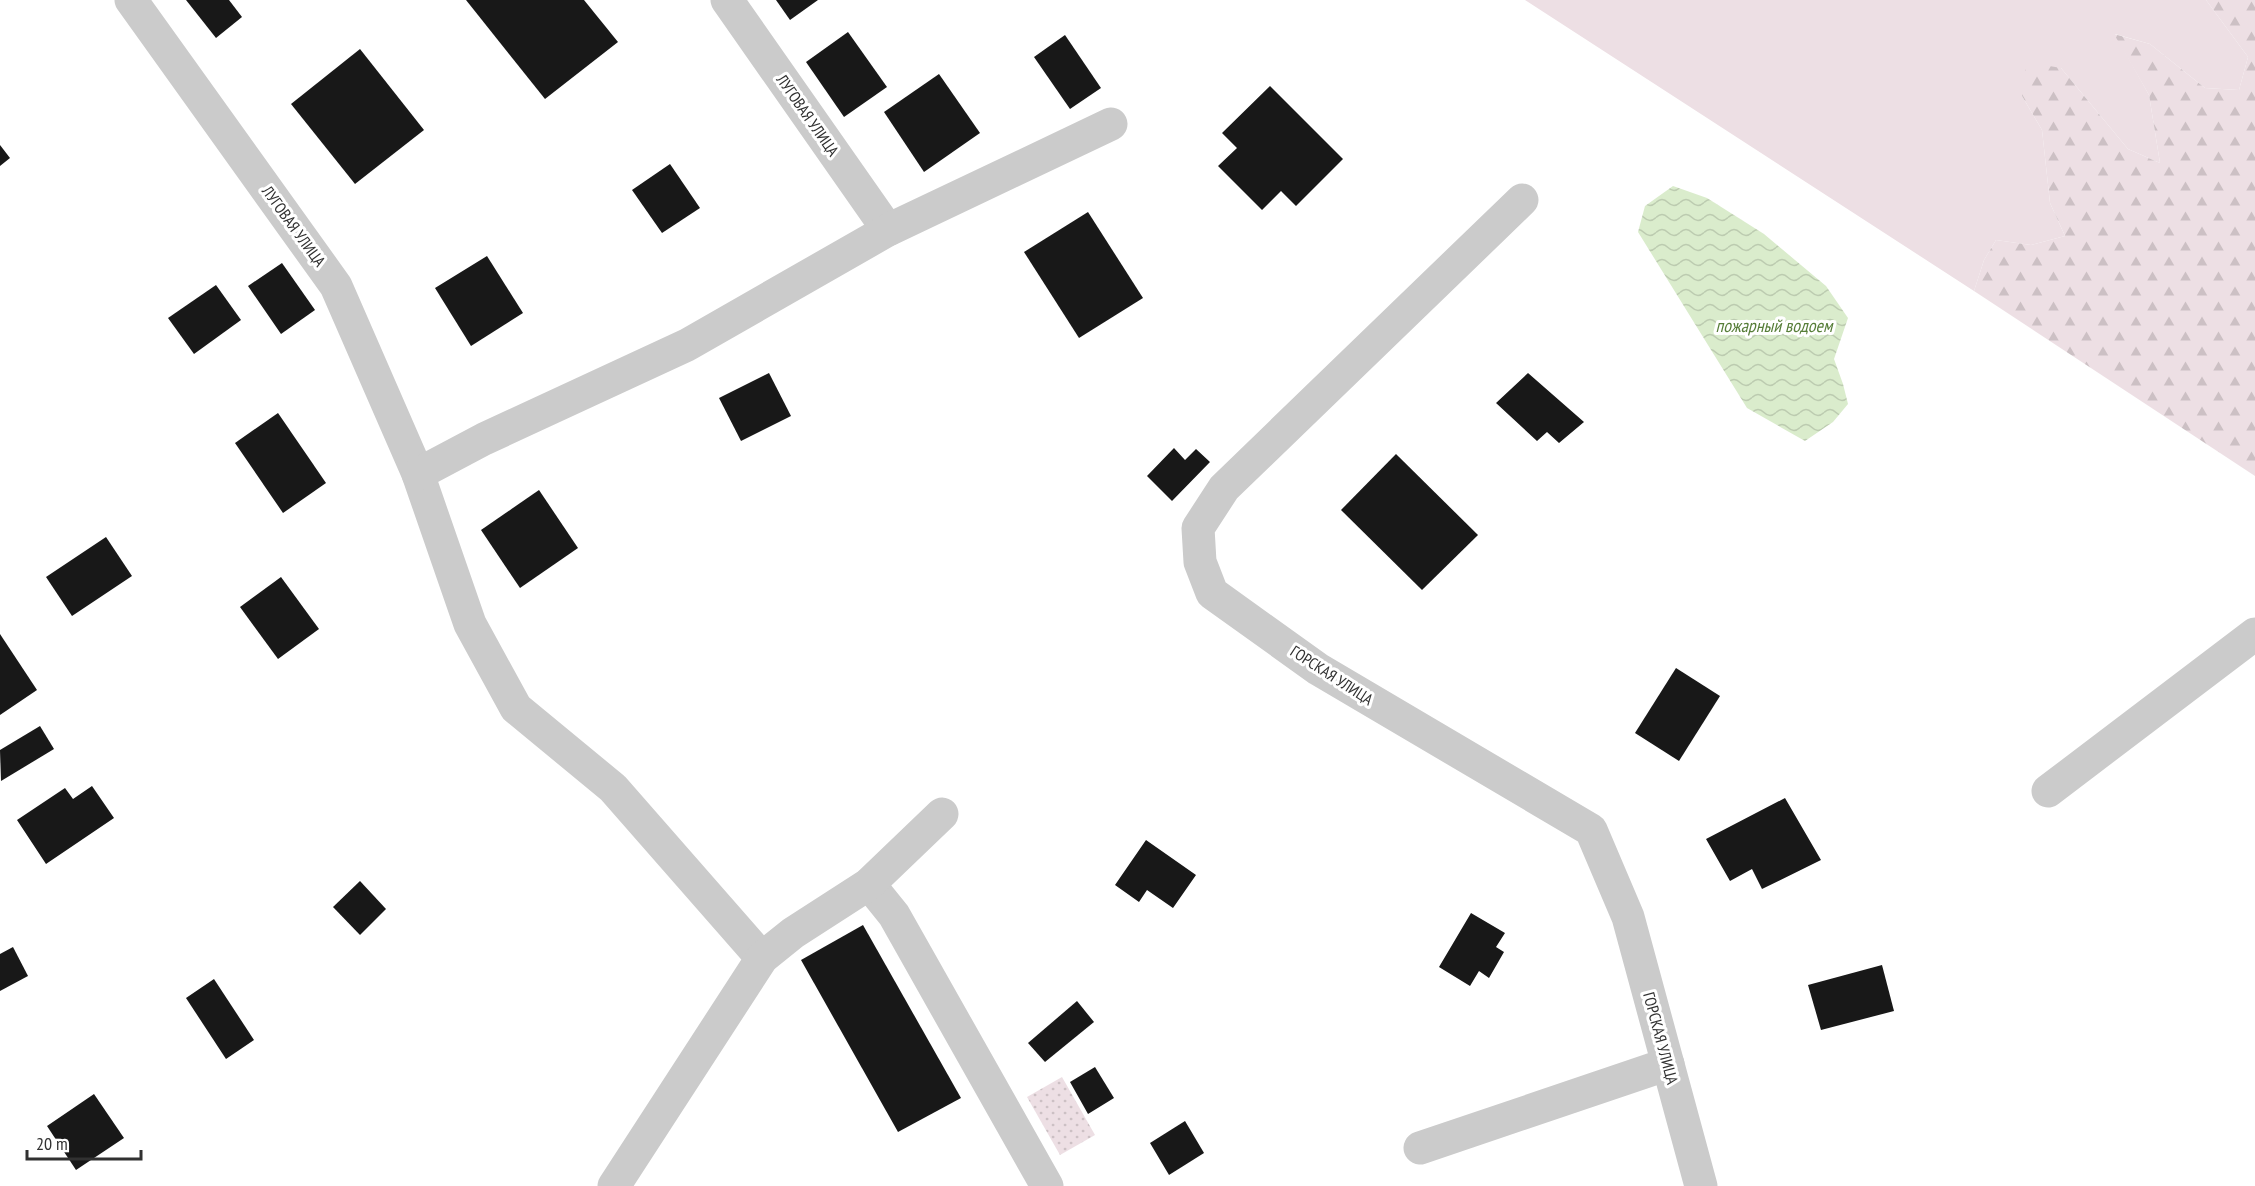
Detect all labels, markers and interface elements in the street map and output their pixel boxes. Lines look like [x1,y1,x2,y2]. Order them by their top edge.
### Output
street label: ЛУГОВАЯ УЛИЦА [772,70,844,160]
street label: ЛУГОВАЯ УЛИЦА [257,181,330,271]
water label: пожарный водоем [1716,314,1834,337]
street label: ГОРСКАЯ УЛИЦА [1287,641,1377,709]
street label: ГОРСКАЯ УЛИЦА [1639,990,1683,1087]
scale bar [27,1123,141,1161]
text: 20 m [36,1132,68,1155]

